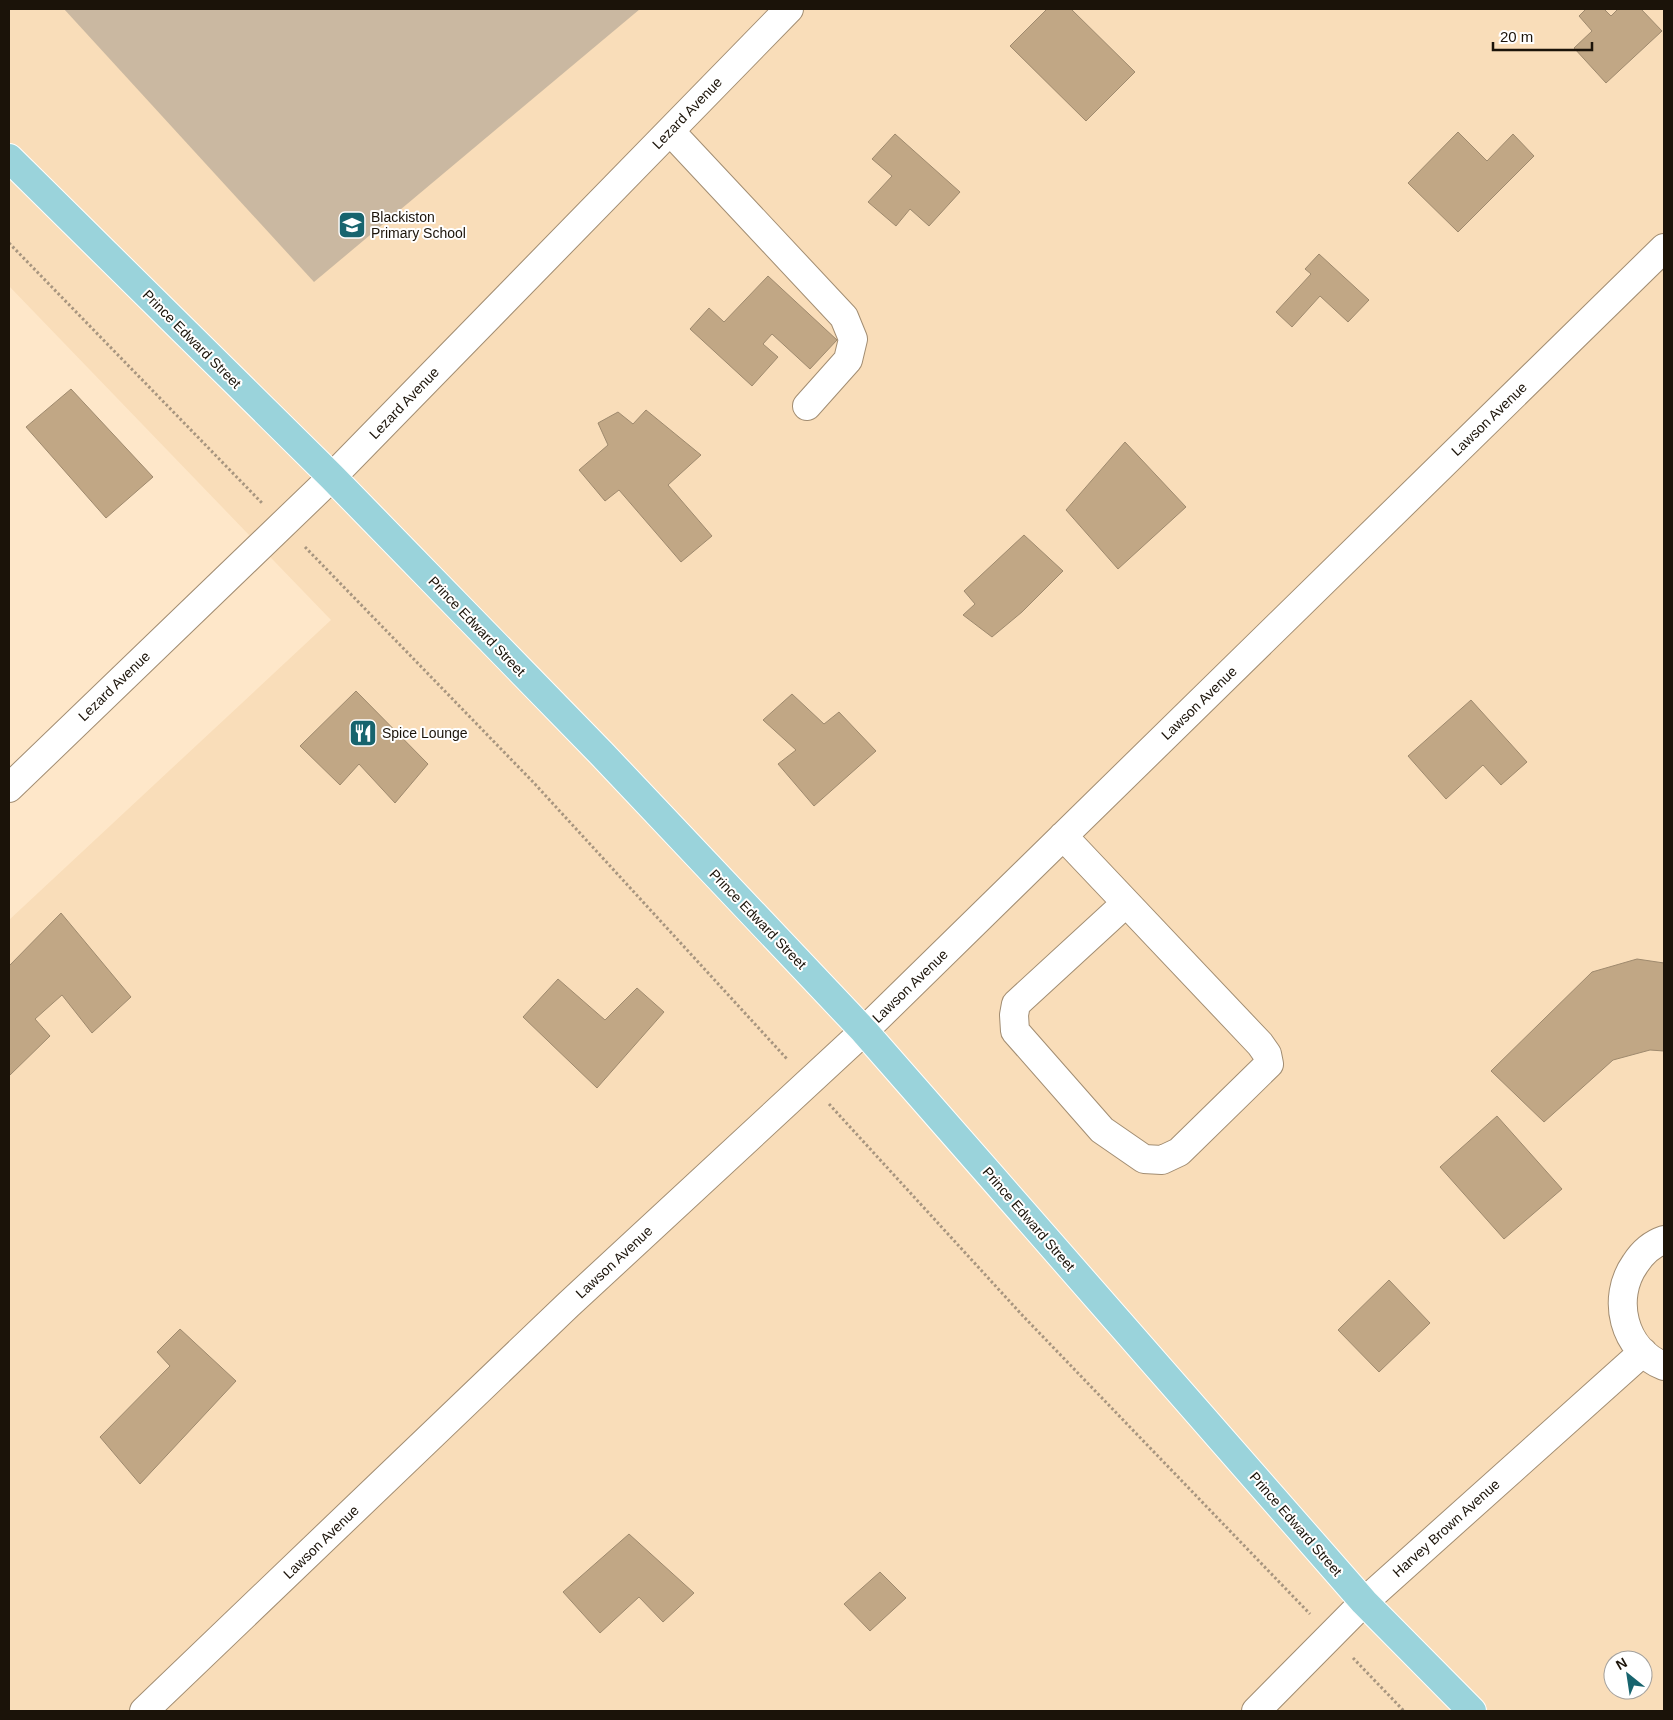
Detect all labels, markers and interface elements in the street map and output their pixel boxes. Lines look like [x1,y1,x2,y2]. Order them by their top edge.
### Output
scale bar [1493,20,1592,52]
text: 20 m [1500,28,1533,45]
street label: Lezard Avenue [649,74,725,152]
place label: Blackiston Primary School [371,209,466,241]
school or university icon: Blackiston Primary School [337,210,367,240]
street label: Prince Edward Street [140,287,244,391]
street label: Lezard Avenue [366,364,442,442]
street label: Lawson Avenue [1448,379,1530,459]
street label: Prince Edward Street [425,573,529,679]
street label: Lezard Avenue [75,648,153,724]
street label: Lawson Avenue [1158,663,1240,743]
restaurant icon: Spice Lounge [348,718,378,748]
place label: Spice Lounge [382,725,468,741]
street label: Prince Edward Street [706,866,810,972]
street label: Lawson Avenue [869,946,951,1026]
street label: Prince Edward Street [980,1164,1078,1274]
street label: Lawson Avenue [572,1222,656,1301]
street label: Prince Edward Street [1247,1469,1345,1579]
street label: Harvey Brown Avenue [1389,1476,1503,1580]
street label: Lawson Avenue [280,1502,362,1582]
north arrow [1603,1650,1653,1700]
text: N [1613,1654,1630,1673]

